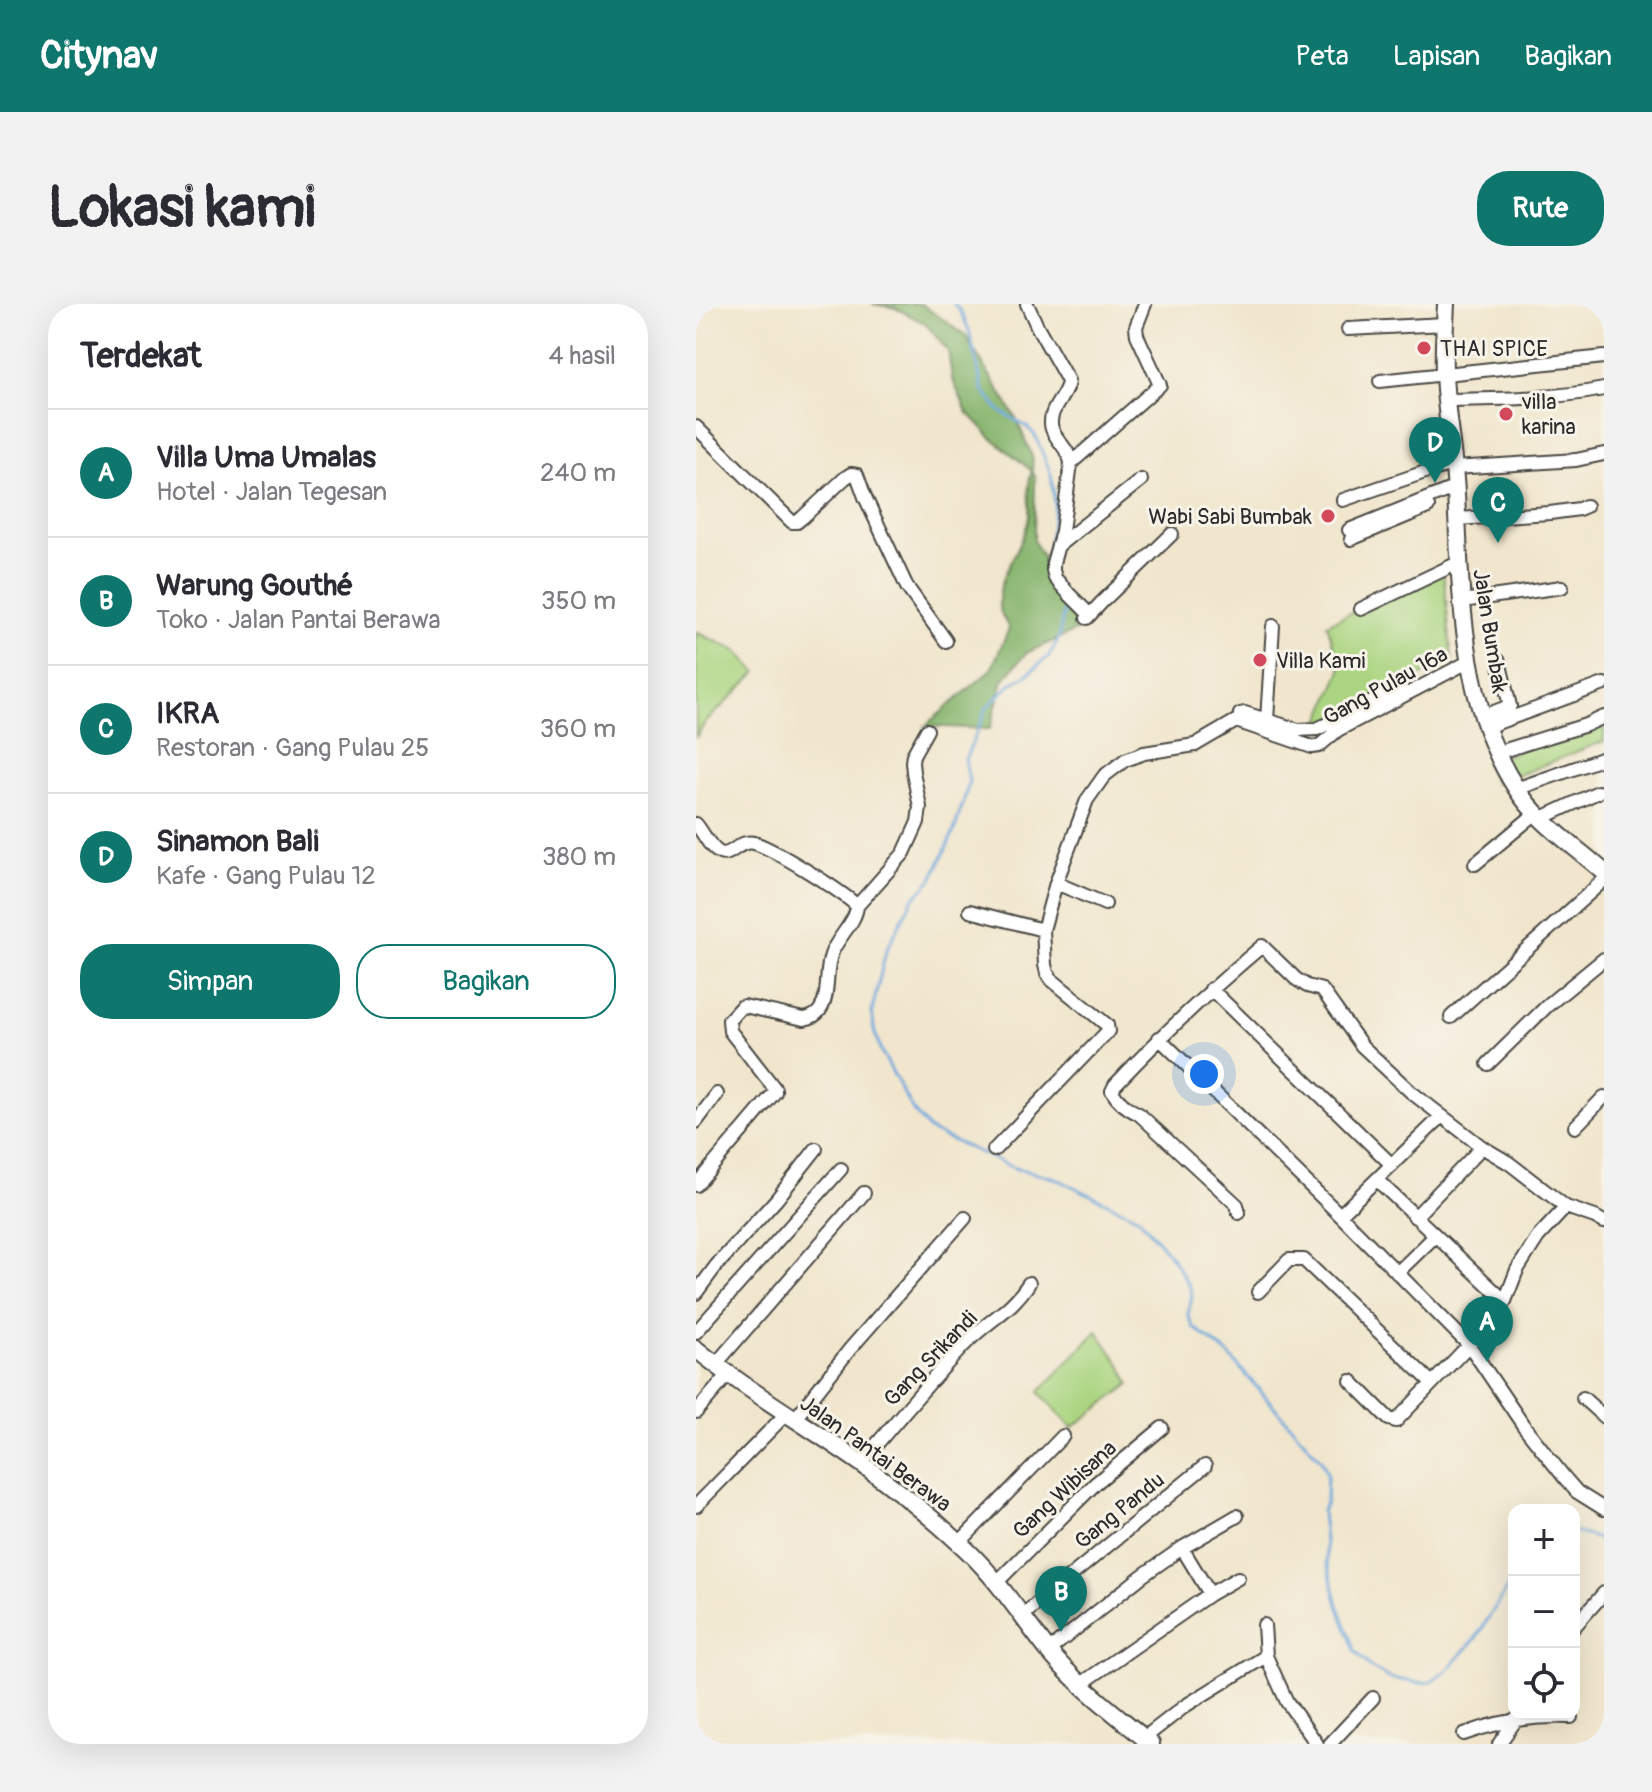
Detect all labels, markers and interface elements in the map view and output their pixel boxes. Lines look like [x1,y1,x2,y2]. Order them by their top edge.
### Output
text: Citynav [40,32,158,80]
text: Peta [1295,39,1349,74]
text: Lapisan [1393,39,1480,74]
text: Bagikan [1524,39,1612,74]
button: Rute [1477,171,1604,246]
text: Lokasi kami [48,174,315,243]
text: Terdekat [80,335,201,378]
place label: THAI SPICE [1440,335,1548,363]
marker: THAI SPICE [1415,339,1433,357]
text: 4 hasil [549,340,616,372]
place label: villa karina [1521,388,1576,441]
marker: villa karina [1497,405,1515,423]
pin: D [1409,417,1461,483]
text: Villa Uma Umalas [156,439,376,476]
text: A [98,457,114,489]
text: 240 m [540,457,616,489]
text: Hotel · Jalan Tegesan [156,476,387,508]
pin: C [1472,477,1524,543]
place label: Wabi Sabi Bumbak [1148,503,1312,531]
marker: Wabi Sabi Bumbak [1319,507,1337,525]
text: Warung Gouthé [156,567,353,604]
street label: Jalan Bumbak [1466,567,1514,695]
text: B [99,585,113,617]
text: 350 m [541,585,616,617]
text: Toko · Jalan Pantai Berawa [156,604,441,636]
street label: Gang Pulau 16a [1318,640,1453,732]
place label: Villa Kami [1276,647,1366,675]
marker: Villa Kami [1251,651,1269,669]
text: IKRA [156,695,219,732]
text: C [98,713,114,745]
text: 360 m [540,713,616,745]
text: Restoran · Gang Pulau 25 [156,732,429,764]
text: Sinamon Bali [156,823,319,860]
text: D [98,841,114,873]
text: 380 m [542,841,616,873]
text: Kafe · Gang Pulau 12 [156,860,376,892]
button: Simpan [80,944,340,1019]
button: Bagikan [356,944,616,1019]
your location [1184,1054,1224,1094]
pin: A [1461,1296,1513,1362]
street label: Gang Srikandi [878,1305,984,1413]
street label: Jalan Pantai Berawa [794,1390,957,1518]
street label: Gang Wibisana [1007,1434,1122,1545]
street label: Gang Pandu [1069,1466,1170,1556]
map controls [1508,1504,1580,1720]
button: + [1508,1504,1580,1576]
pin: B [1035,1566,1087,1632]
button: − [1508,1576,1580,1648]
button: locate [1508,1648,1580,1720]

